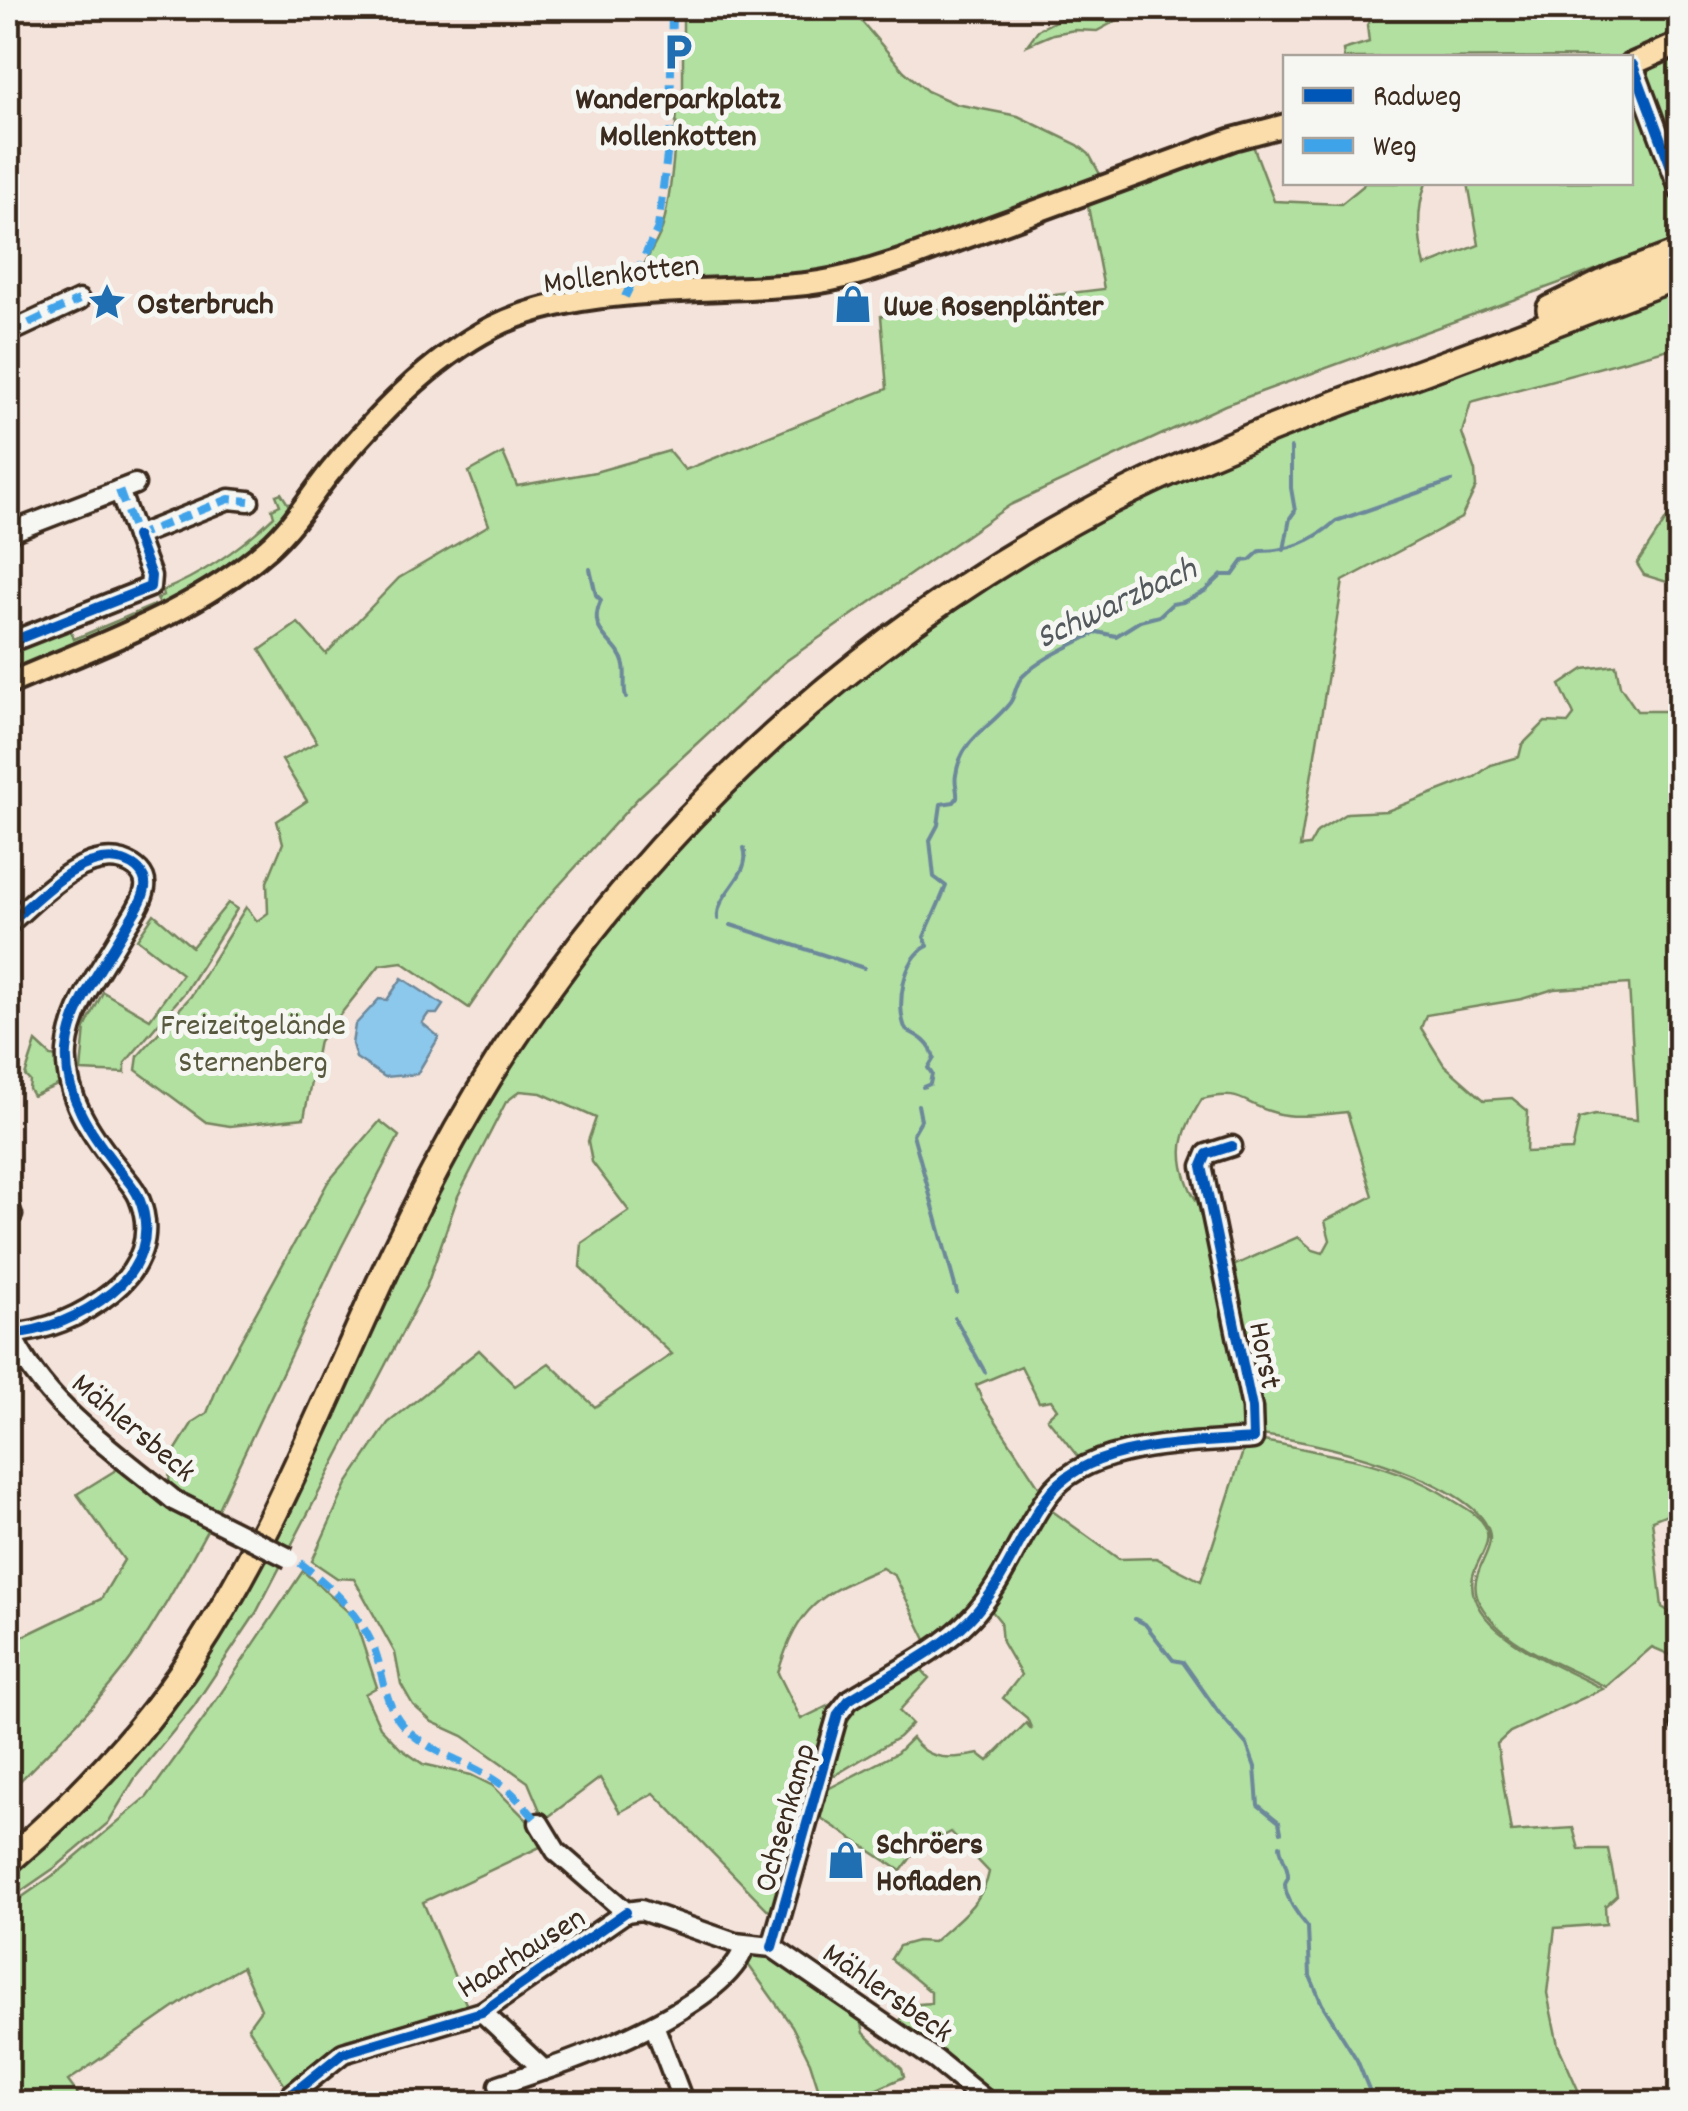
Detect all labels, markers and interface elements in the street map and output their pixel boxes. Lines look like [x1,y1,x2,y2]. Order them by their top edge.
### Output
parking icon: Wanderparkplatz Mollenkotten [657,31,699,73]
legend [1283,55,1633,185]
text: Radweg [1373,78,1461,121]
place label: Wanderparkplatz Mollenkotten [575,79,781,162]
text: Weg [1373,128,1417,171]
street label: Mollenkotten [541,245,702,309]
place icon: Osterbruch [86,281,128,323]
shop icon: Uwe Rosenplänter [832,283,874,325]
place label: Osterbruch [137,284,274,330]
place label: Uwe Rosenplänter [883,286,1105,332]
water label: Schwarzbach [1028,546,1207,665]
park label: Freizeitgelände Sternenberg [160,1005,346,1088]
street label: Horst [1233,1318,1291,1394]
street label: Mählersbeck [59,1364,204,1496]
street label: Ochsenkamp [745,1738,831,1898]
place label: Schröers Hofladen [876,1824,983,1907]
shop icon: Schröers Hofladen [825,1839,867,1881]
street label: Haarhausen [449,1898,596,2013]
street label: Mählersbeck [811,1933,961,2057]

